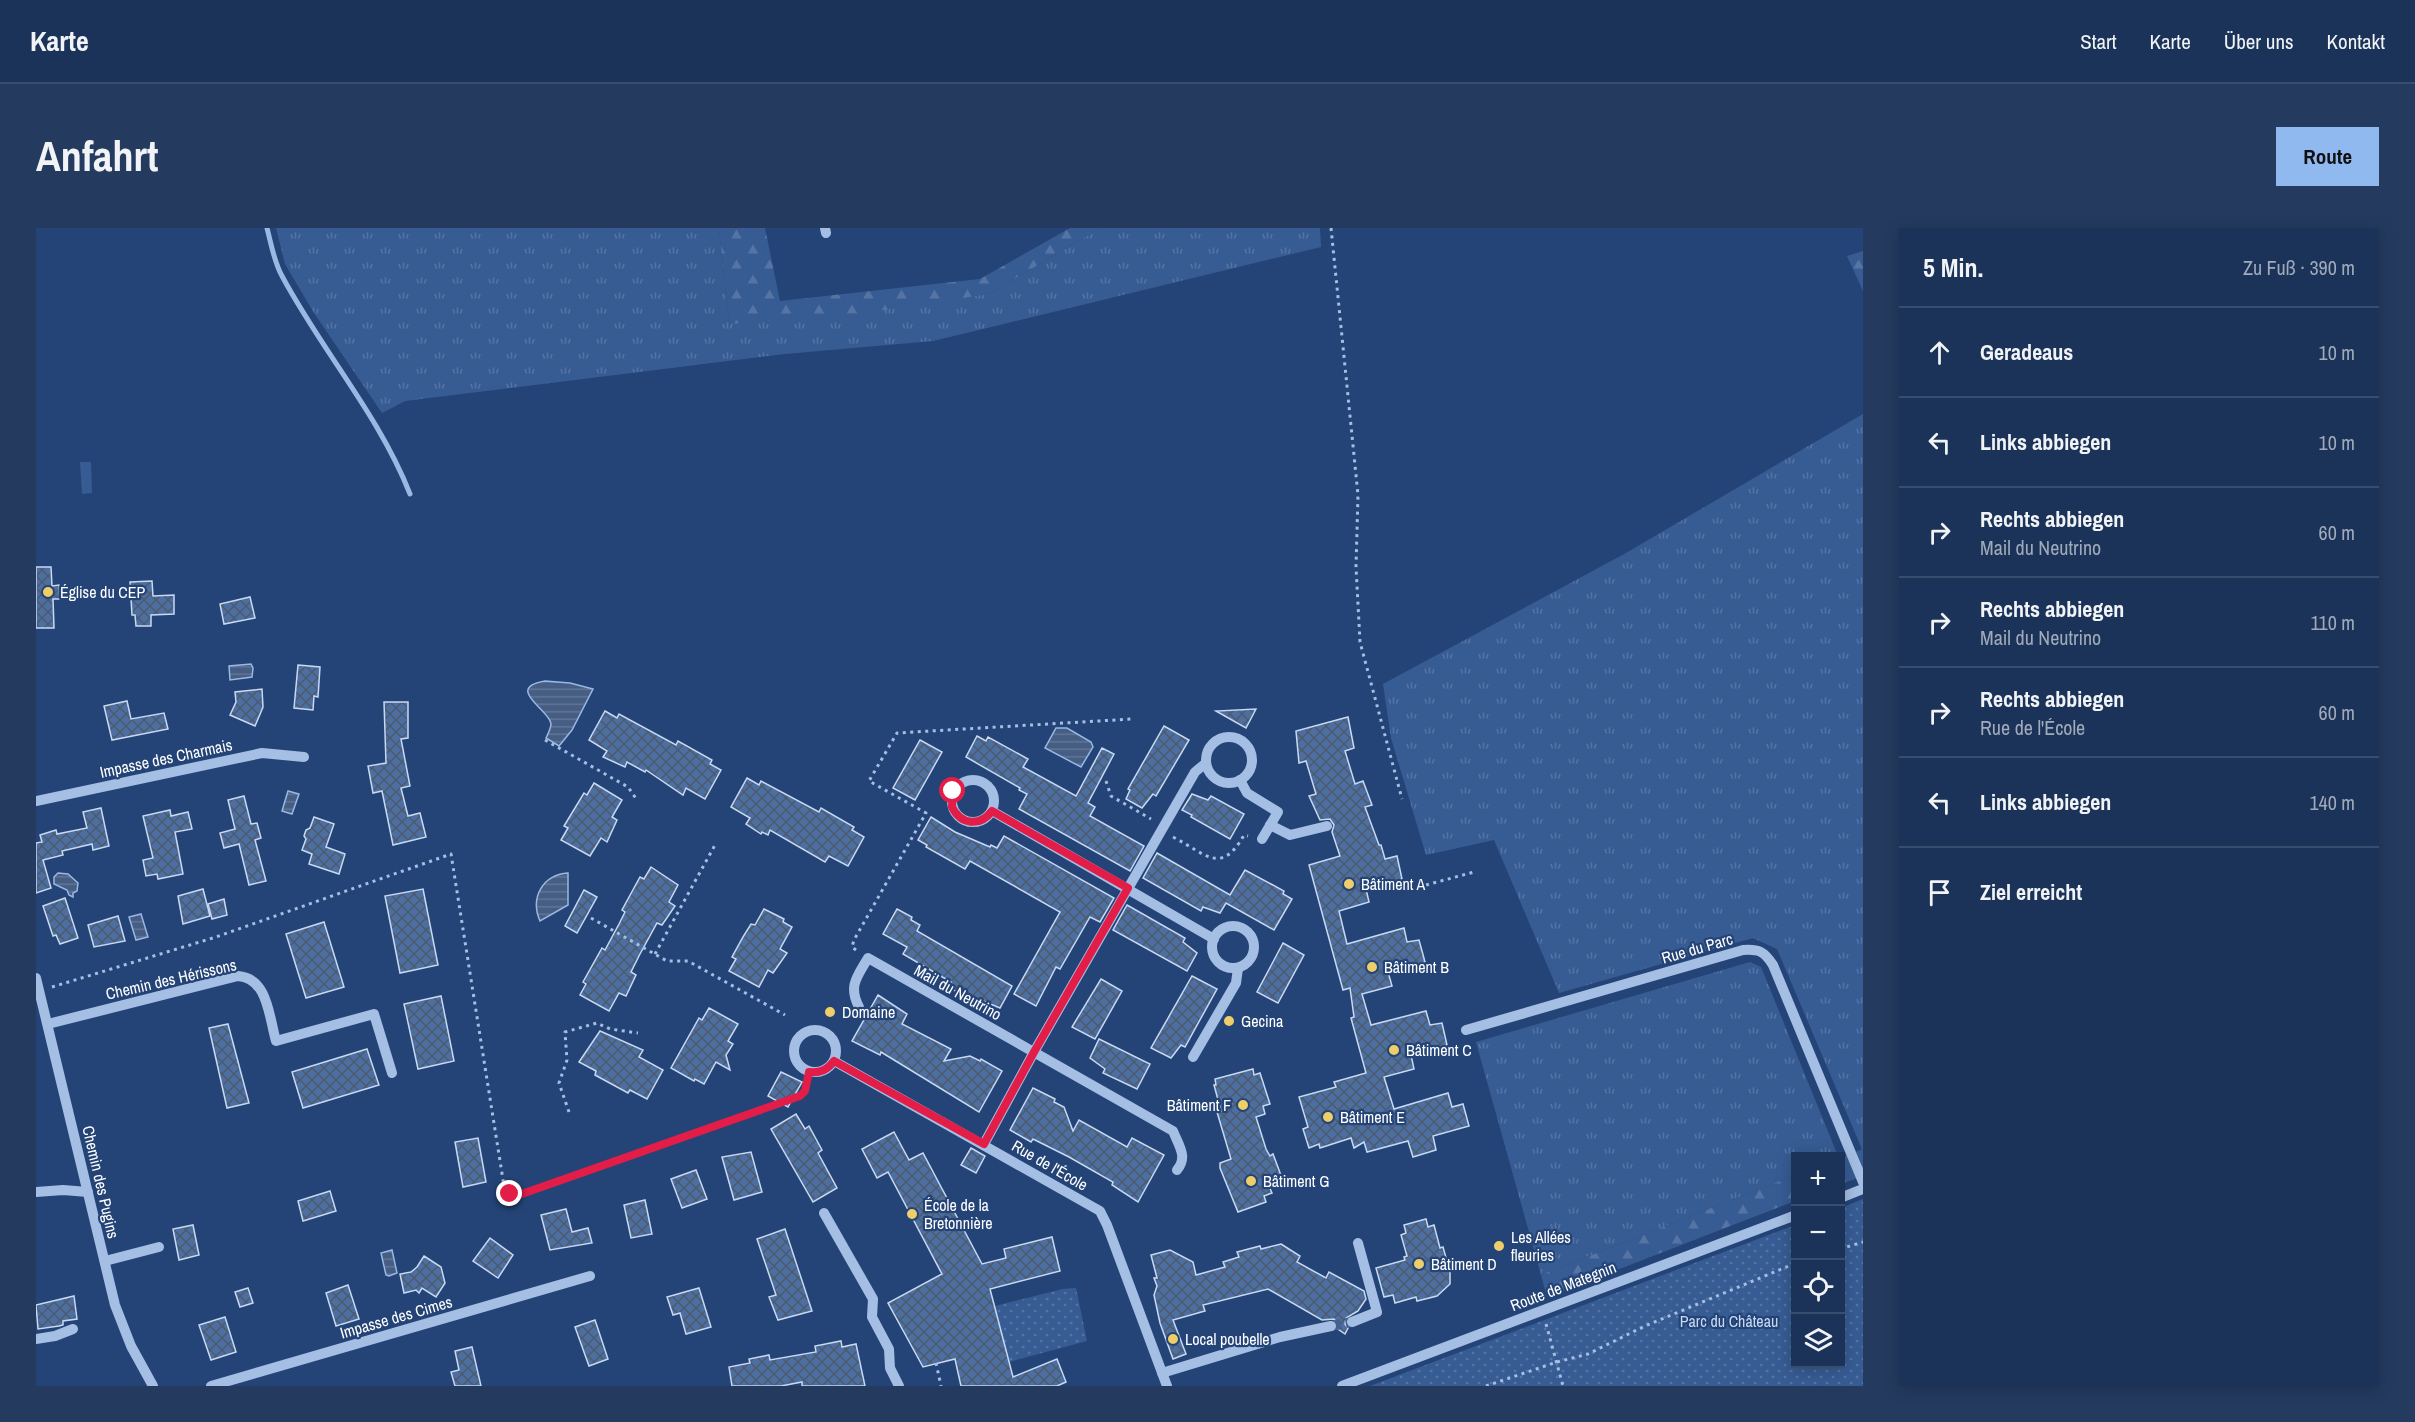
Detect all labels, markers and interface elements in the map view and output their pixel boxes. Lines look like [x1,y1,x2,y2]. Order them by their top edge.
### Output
text: Karte [30,22,89,60]
text: Start [2080,27,2117,56]
text: Karte [2150,27,2191,56]
text: Über uns [2224,27,2294,56]
text: Kontakt [2327,27,2385,56]
button: Route [2276,127,2379,186]
text: Anfahrt [36,128,158,184]
text: 5 Min. [1923,250,1983,285]
text: Zu Fuß · 390 m [2243,254,2355,281]
icon: ahead [1923,336,1956,369]
text: Geradeaus [1980,337,2073,367]
text: 10 m [2319,339,2355,366]
icon: left [1923,426,1956,459]
text: Links abbiegen [1980,427,2111,457]
text: 10 m [2319,429,2355,456]
text: Rechts abbiegen [1980,504,2124,534]
icon: right [1923,516,1956,549]
text: 60 m [2319,519,2355,546]
text: Mail du Neutrino [1980,534,2101,561]
place label: Église du CEP [60,581,146,603]
marker: Église du CEP [41,585,55,599]
text: Rechts abbiegen [1980,594,2124,624]
icon: right [1923,606,1956,639]
text: 110 m [2311,609,2355,636]
text: Mail du Neutrino [1980,624,2101,651]
text: Rechts abbiegen [1980,684,2124,714]
icon: right [1923,696,1956,729]
text: 60 m [2319,699,2355,726]
text: Rue de l'École [1980,714,2085,741]
street label: Impasse des Charmais [98,733,234,783]
route start [939,777,965,803]
icon: left [1923,786,1956,819]
text: Links abbiegen [1980,787,2111,817]
text: 140 m [2309,789,2355,816]
place label: Bâtiment A [1361,873,1425,895]
icon: arrive [1923,876,1956,909]
marker: Bâtiment A [1342,877,1356,891]
text: Ziel erreicht [1980,877,2082,907]
street label: Rue du Parc [1659,927,1736,969]
street label: Chemin des Hérissons [104,953,238,1005]
place label: Bâtiment B [1384,956,1449,978]
street label: Mail du Neutrino [910,959,1006,1025]
marker: Bâtiment B [1365,960,1379,974]
place label: Domaine [842,1001,895,1023]
marker: Domaine [823,1005,837,1019]
place label: Gecina [1241,1010,1284,1032]
marker: Gecina [1222,1014,1236,1028]
place label: Bâtiment C [1406,1039,1472,1061]
marker: Bâtiment C [1387,1043,1401,1057]
place label: Bâtiment F [1167,1094,1231,1116]
marker: Bâtiment F [1236,1098,1250,1112]
place label: Bâtiment E [1340,1106,1405,1128]
marker: Bâtiment E [1321,1110,1335,1124]
street label: Chemin des Pugins [77,1123,125,1241]
street label: Rue de l'École [1008,1134,1092,1196]
map controls [1791,1152,1845,1368]
button: + [1791,1152,1845,1206]
place label: Bâtiment G [1263,1170,1329,1192]
marker: Bâtiment G [1244,1174,1258,1188]
route end [496,1180,522,1206]
place label: École de la Bretonnière [924,1194,993,1234]
button: − [1791,1206,1845,1260]
marker: École de la Bretonnière [905,1207,919,1221]
place label: Les Allées fleuries [1511,1226,1571,1266]
marker: Les Allées fleuries [1492,1239,1506,1253]
place label: Bâtiment D [1431,1253,1497,1275]
street label: Route de Mategnin [1507,1256,1619,1316]
marker: Bâtiment D [1412,1257,1426,1271]
button: locate [1791,1260,1845,1314]
street label: Impasse des Cimes [337,1290,455,1344]
park label: Parc du Château [1680,1310,1778,1332]
button: layers [1791,1314,1845,1368]
place label: Local poubelle [1185,1328,1270,1350]
marker: Local poubelle [1166,1332,1180,1346]

